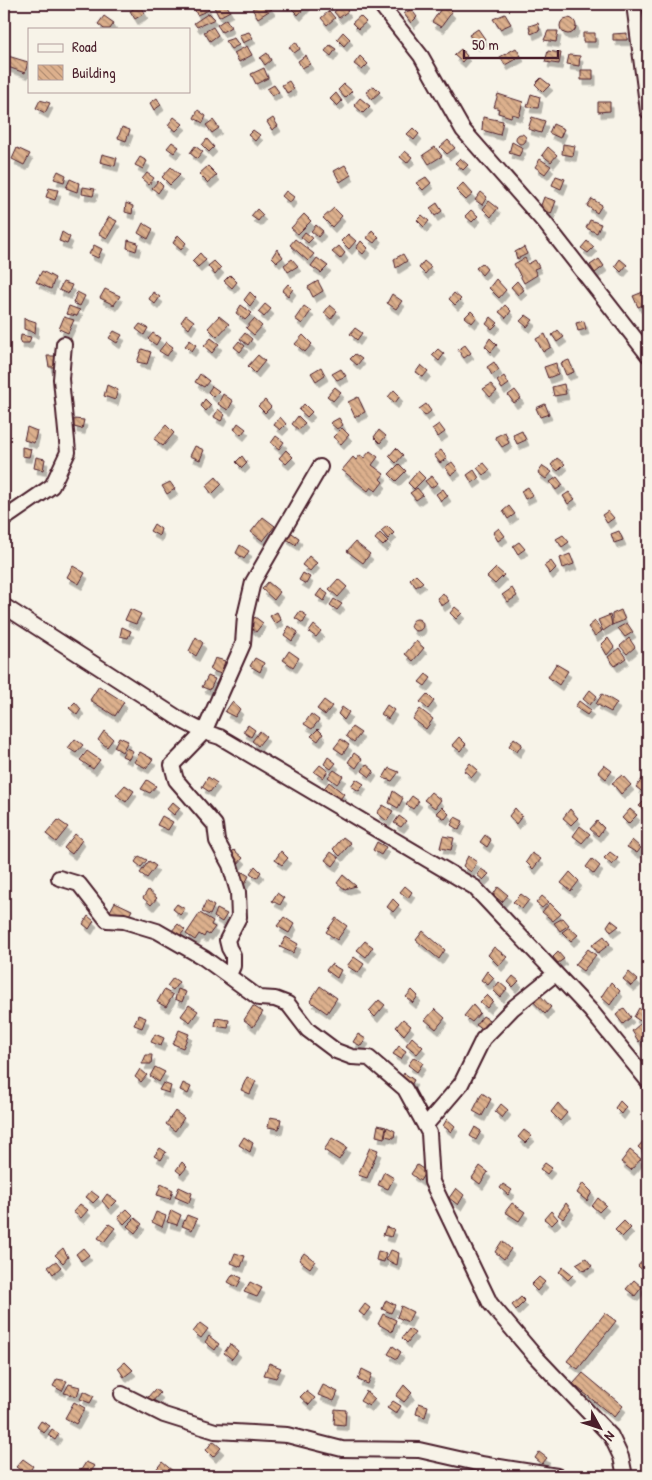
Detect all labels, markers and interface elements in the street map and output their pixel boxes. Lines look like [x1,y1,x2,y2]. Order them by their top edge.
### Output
legend [28,28,190,92]
scale bar [464,28,558,60]
text: 50 m [472,34,499,55]
text: Road [72,36,97,57]
text: Building [72,62,116,83]
north arrow [574,1402,624,1452]
text: N [600,1428,620,1446]

